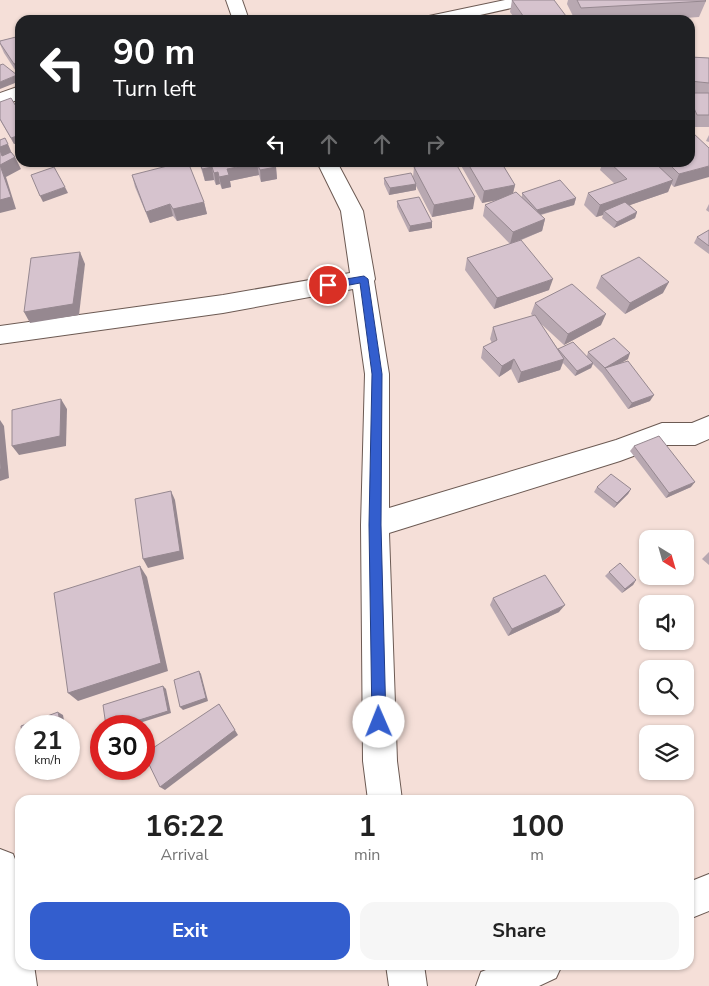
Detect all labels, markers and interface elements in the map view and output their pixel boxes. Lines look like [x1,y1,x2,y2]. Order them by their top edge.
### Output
text: 90 m [113,29,195,76]
icon: left [30,35,95,100]
text: Turn left [113,74,196,104]
icon: left [262,130,290,158]
icon: ahead [315,130,343,158]
icon: ahead [368,130,396,158]
icon: right [421,130,449,158]
pin [307,264,349,306]
icon: arrive [314,271,342,299]
north arrow [639,530,694,585]
map controls [639,530,694,780]
button: sound [639,595,694,650]
button: search [639,660,694,715]
position arrow [352,695,404,747]
speed limit sign: 30 [90,715,155,780]
text: 21 [32,724,63,758]
button: layers [639,725,694,780]
text: km/h [34,752,61,768]
text: 16:22 [145,806,224,847]
text: 1 [358,806,376,847]
text: 100 [510,806,564,847]
text: Arrival [160,844,209,866]
text: min [354,844,380,866]
text: m [530,844,544,866]
button: Exit [30,902,350,960]
button: Share [360,902,679,960]

